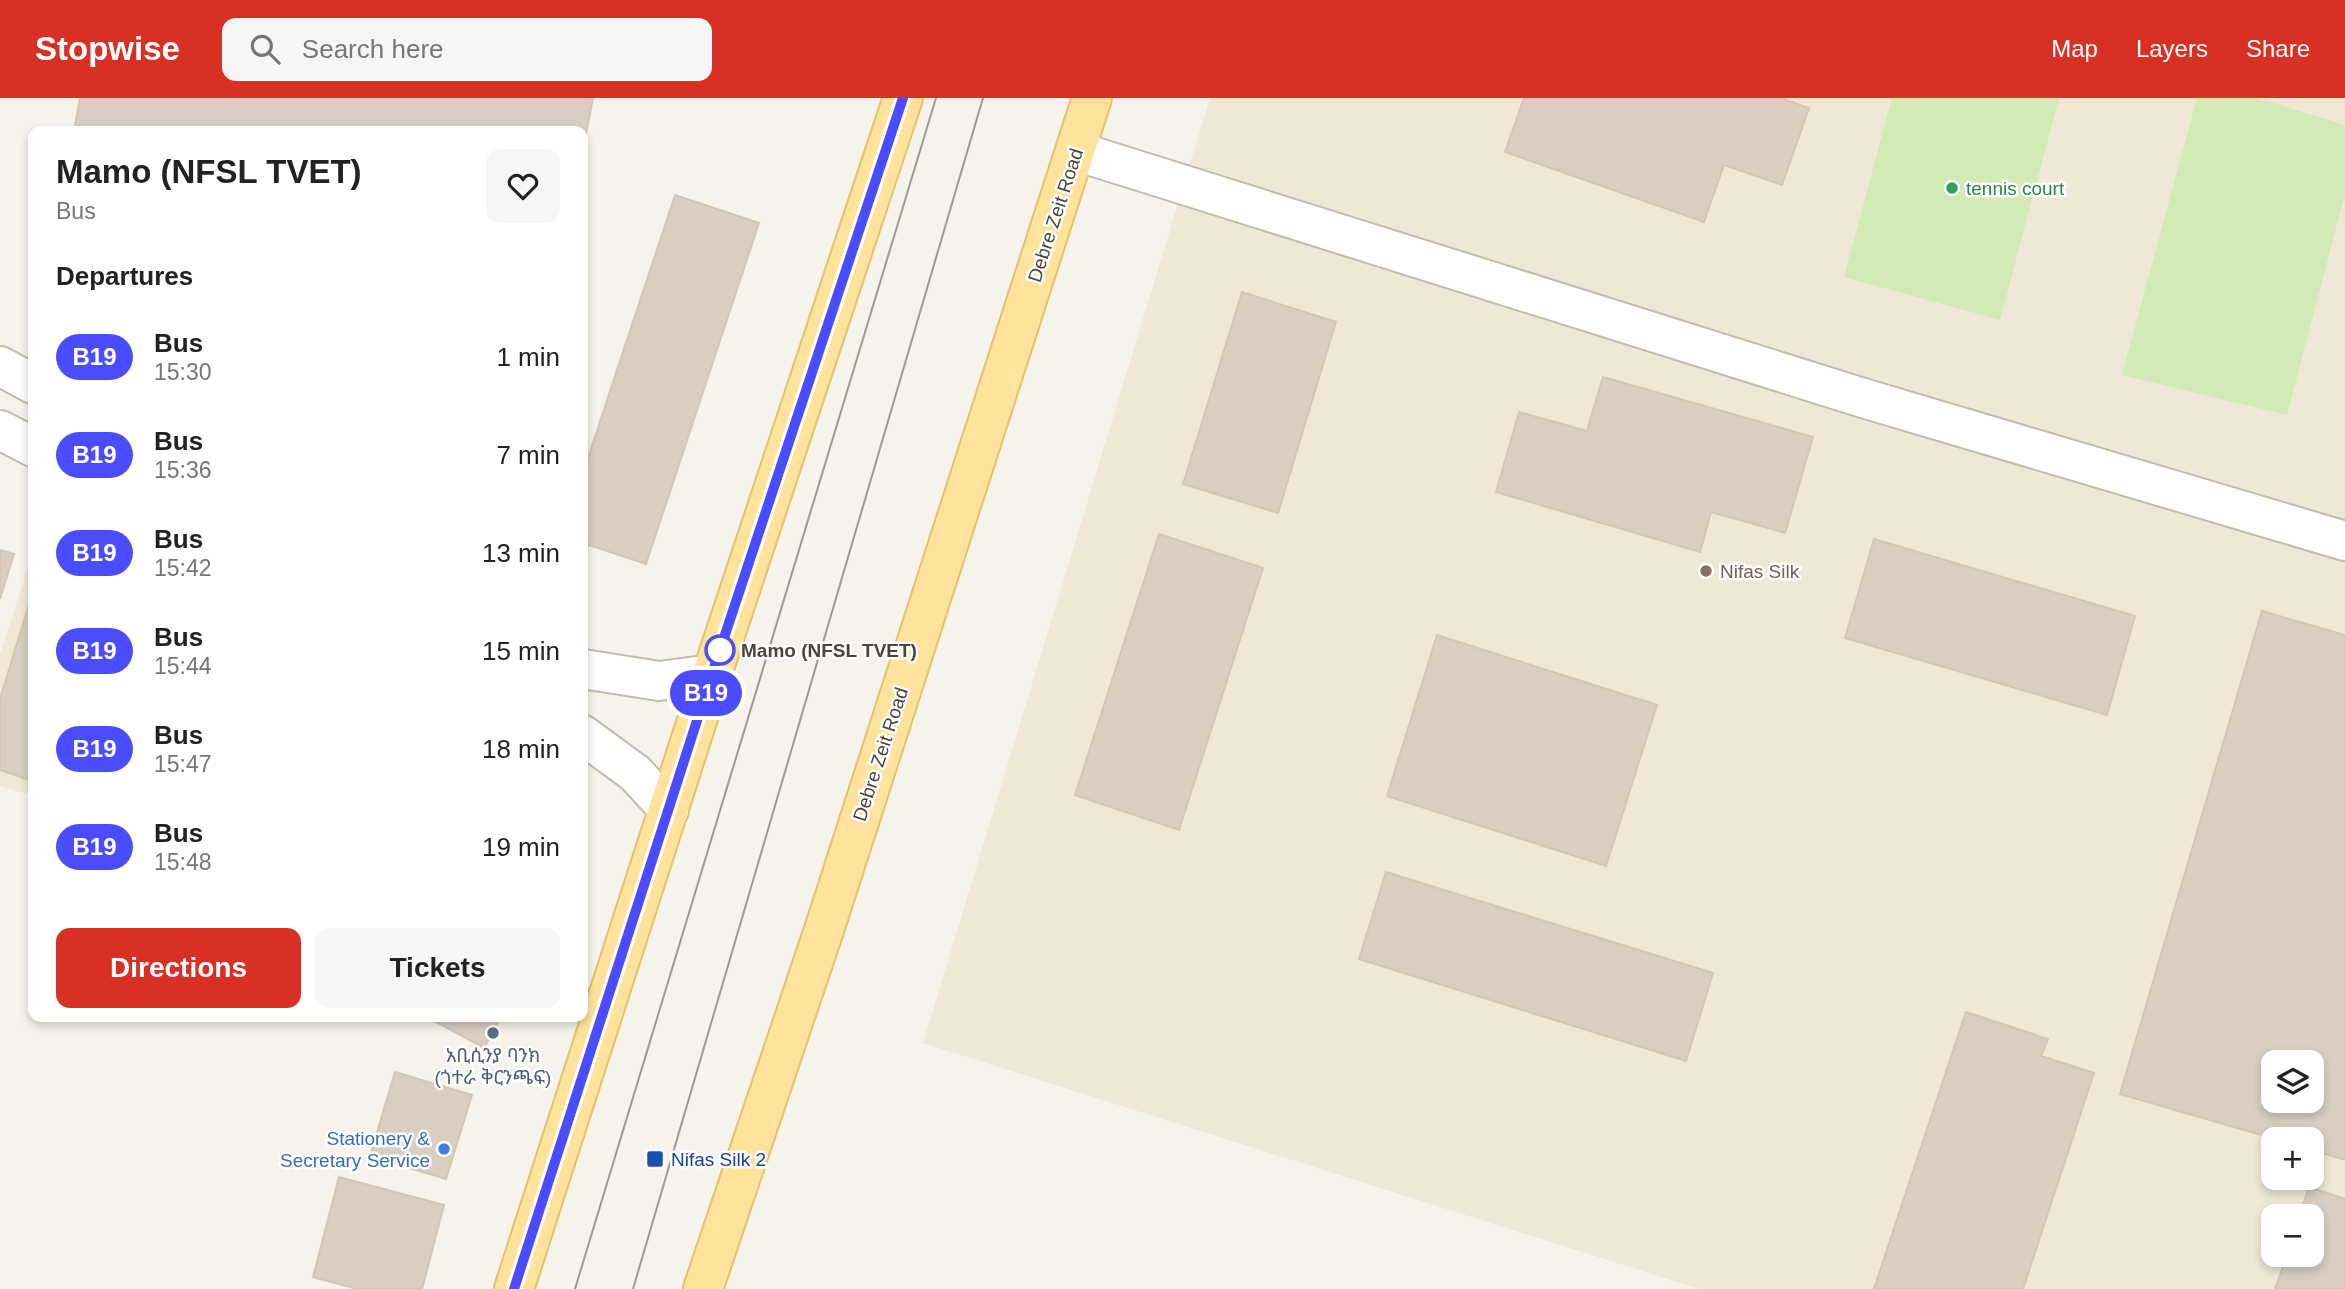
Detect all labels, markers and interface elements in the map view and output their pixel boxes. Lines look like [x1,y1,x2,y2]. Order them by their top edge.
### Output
search box [222,18,712,81]
text: Stopwise [35,30,180,67]
icon: search [246,30,284,68]
text: Search here [302,34,444,64]
text: Map [2051,35,2098,62]
text: Layers [2136,35,2208,62]
text: Share [2246,35,2310,62]
street label: Debre Zeit Road [1024,146,1087,285]
button: heart [486,149,560,223]
text: Mamo (NFSL TVET) [56,153,362,190]
place label: tennis court [1966,178,2065,199]
marker: tennis court [1944,180,1960,196]
text: Bus [56,198,96,224]
text: Departures [56,261,193,291]
text: Bus [154,328,203,358]
text: 1 min [496,342,560,372]
text: B19 [72,343,117,370]
text: 15:30 [154,359,212,385]
text: Bus [154,426,203,456]
text: 7 min [496,440,560,470]
text: B19 [72,441,117,468]
text: 15:36 [154,457,212,483]
text: Bus [154,524,203,554]
text: 13 min [482,538,560,568]
text: B19 [72,539,117,566]
text: 15:42 [154,555,212,581]
place label: Nifas Silk [1720,561,1800,582]
marker: Nifas Silk [1698,563,1714,579]
text: Bus [154,622,203,652]
marker: Mamo (NFSL TVET) [705,635,735,665]
text: 15 min [482,636,560,666]
text: B19 [72,637,117,664]
place label: Mamo (NFSL TVET) [741,640,917,661]
text: 15:44 [154,653,212,679]
line badge: B19 [666,670,746,716]
text: B19 [684,679,728,706]
street label: Debre Zeit Road [849,685,912,824]
text: Bus [154,720,203,750]
text: 18 min [482,734,560,764]
text: B19 [72,735,117,762]
text: 15:47 [154,751,212,777]
text: Bus [154,818,203,848]
text: 19 min [482,832,560,862]
text: B19 [72,833,117,860]
text: 15:48 [154,849,212,875]
button: Directions [56,928,301,1008]
button: Tickets [315,928,560,1008]
marker: አቢሲንያ ባንክ (ጎተራ ቅርንጫፍ) [485,1025,501,1041]
place label: አቢሲንያ ባንክ (ጎተራ ቅርንጫፍ) [435,1045,551,1088]
map controls [2261,1050,2324,1267]
button: layers [2261,1050,2324,1113]
button: + [2261,1127,2324,1190]
place label: Stationery & Secretary Service [280,1128,430,1171]
marker: Stationery & Secretary Service [436,1141,452,1157]
marker: Nifas Silk 2 [645,1149,665,1169]
place label: Nifas Silk 2 [671,1149,766,1170]
button: − [2261,1204,2324,1267]

